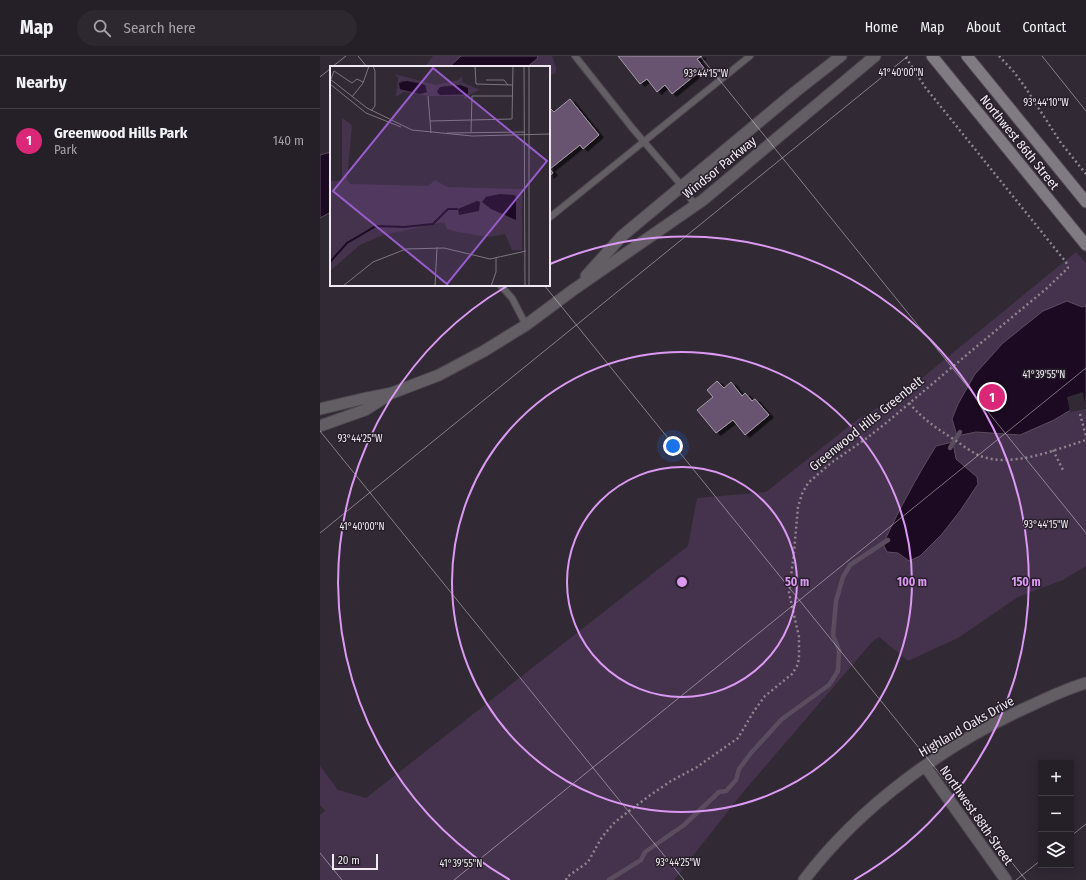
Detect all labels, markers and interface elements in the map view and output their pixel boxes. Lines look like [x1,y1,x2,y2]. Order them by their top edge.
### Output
search box [77,10,357,46]
text: Map [20,16,53,39]
icon: search [91,17,113,39]
text: Search here [123,19,196,37]
text: Home [865,19,898,36]
text: Map [920,19,944,36]
text: About [966,19,1001,36]
text: Contact [1023,19,1066,36]
inset map [330,66,550,286]
text: 41°40'00"N [879,67,923,79]
text: 93°44'15"W [684,68,729,80]
text: Nearby [16,72,67,93]
street label: Northwest 86th Street [977,92,1063,193]
text: 93°44'10"W [1023,97,1069,109]
text: Greenwood Hills Park [54,124,187,142]
text: 1 [26,133,32,148]
text: 140 m [273,133,304,148]
street label: Windsor Parkway [680,133,759,202]
text: Park [54,142,77,157]
text: 41°39'55"N [1023,369,1065,381]
street label: Greenwood Hills Greenbelt [806,372,927,474]
pin: 1 [979,382,1005,412]
text: 93°44'25"W [337,433,383,445]
your location [663,436,683,456]
text: 93°44'15"W [1024,519,1069,531]
text: 41°40'00"N [340,521,384,533]
centre of rings [675,575,689,589]
text: 50 m [785,575,809,589]
text: 100 m [897,575,927,589]
text: 150 m [1011,575,1041,589]
street label: Highland Oaks Drive [916,693,1016,760]
map controls [1038,760,1074,868]
button: + [1038,760,1074,796]
street label: Northwest 88th Street [937,763,1017,868]
button: − [1038,796,1074,832]
button: layers [1038,832,1074,868]
scale bar [332,852,378,871]
text: 20 m [338,854,360,867]
text: 93°44'25"W [655,857,701,869]
text: 41°39'55"N [440,858,482,870]

